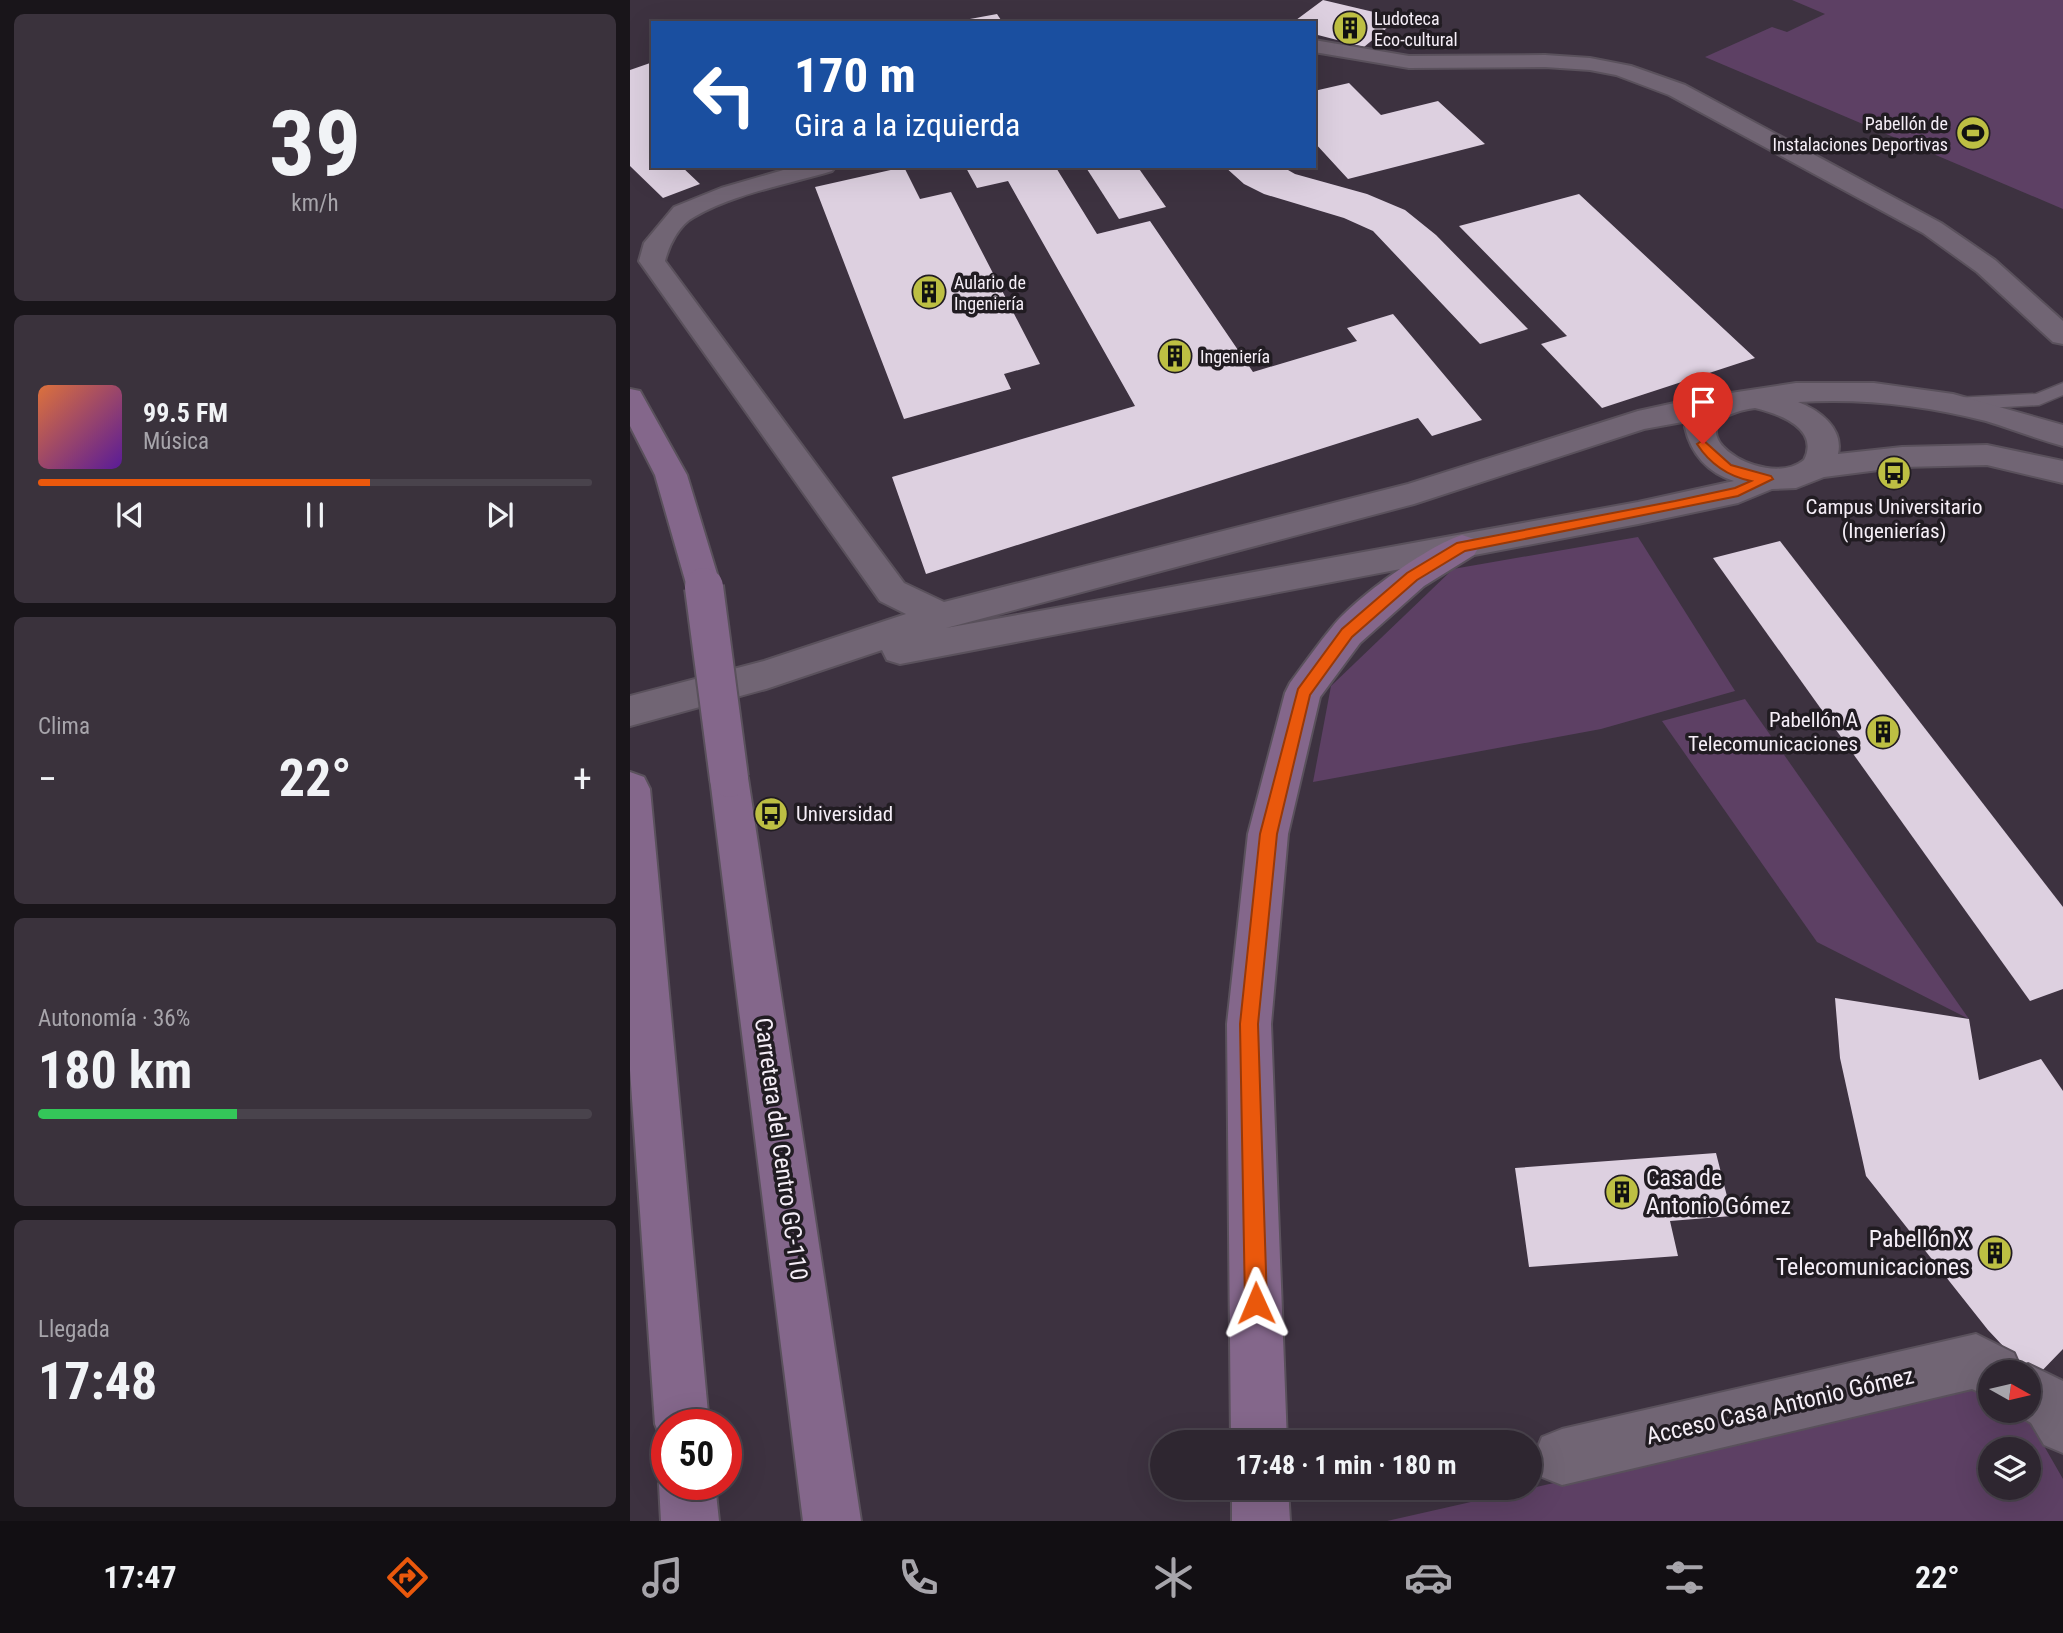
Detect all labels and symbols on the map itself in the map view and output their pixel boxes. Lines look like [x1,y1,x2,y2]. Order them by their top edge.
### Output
place label: Ludoteca Eco-cultural [1374,8,1458,50]
building icon: Ludoteca Eco-cultural [1331,9,1369,47]
place label: Pabellón de Instalaciones Deportivas [1772,113,1948,155]
sports icon: Pabellón de Instalaciones Deportivas [1954,114,1992,152]
place label: Aulario de Ingeniería [954,272,1026,314]
building icon: Aulario de Ingeniería [910,273,948,311]
building icon: Ingeniería [1156,337,1194,375]
place label: Ingeniería [1200,346,1270,367]
pin [1673,372,1733,444]
bus stop icon: Campus Universitario (Ingenierías) [1875,454,1913,492]
place label: Campus Universitario (Ingenierías) [1806,495,1982,543]
place label: Pabellón A Telecomunicaciones [1688,708,1858,756]
building icon: Pabellón A Telecomunicaciones [1864,713,1902,751]
bus stop icon: Universidad [752,795,790,833]
place label: Universidad [796,802,893,826]
street label: Carretera del Centro GC-110 [749,1016,813,1282]
place label: Casa de Antonio Gómez [1646,1164,1791,1220]
building icon: Casa de Antonio Gómez [1603,1173,1641,1211]
place label: Pabellón X Telecomunicaciones [1776,1225,1970,1281]
building icon: Pabellón X Telecomunicaciones [1976,1234,2014,1272]
position arrow [1219,1266,1293,1340]
north arrow [1978,1360,2040,1423]
street label: Acceso Casa Antonio Gómez [1643,1362,1917,1450]
speed limit sign: 50 [651,1409,742,1500]

